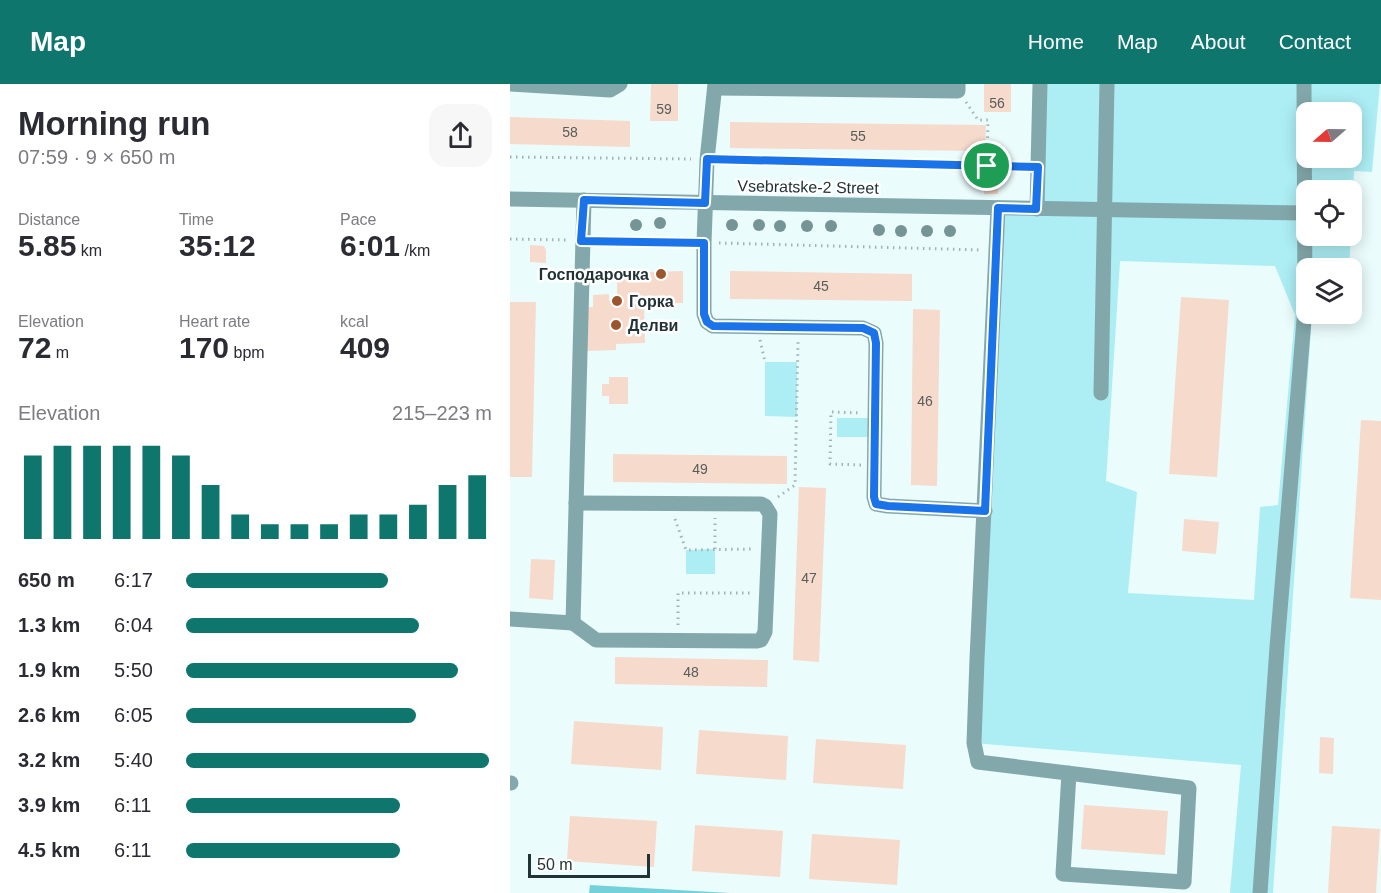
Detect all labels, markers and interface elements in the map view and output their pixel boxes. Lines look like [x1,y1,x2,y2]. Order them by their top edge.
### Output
text: Map [30,26,86,57]
text: Home [1028,30,1084,53]
text: Map [1117,30,1158,53]
text: About [1191,30,1246,53]
text: Contact [1279,30,1351,53]
house number: 56 [989,95,1005,111]
house number: 59 [656,101,672,117]
north arrow [1296,102,1362,168]
map controls [1296,102,1362,324]
button: share [429,104,492,167]
text: Morning run [18,105,210,142]
house number: 58 [562,124,578,140]
house number: 55 [850,128,866,144]
pin [961,140,1012,191]
text: 07:59 · 9 × 650 m [18,146,175,168]
icon: arrive [970,149,1003,182]
street label: Vsebratske-2 Street [737,177,879,197]
button: locate [1296,180,1362,246]
text: Distance [18,211,80,228]
text: Time [179,211,214,228]
text: Pace [340,211,376,228]
text: 5.85 [18,229,76,262]
text: 35:12 [179,229,256,262]
text: 6:01 [340,229,400,262]
text: km [76,242,102,259]
text: /km [400,242,430,259]
button: layers [1296,258,1362,324]
place label: Господарочка [539,266,649,283]
marker: Господарочка [654,267,668,281]
house number: 45 [813,278,829,294]
place label: Горка [629,293,674,310]
marker: Горка [610,294,624,308]
text: Elevation [18,313,84,330]
text: Heart rate [179,313,250,330]
text: kcal [340,313,368,330]
place label: Делви [628,317,678,334]
marker: Делви [609,318,623,332]
text: 72 [18,331,51,364]
text: 170 [179,331,229,364]
text: 409 [340,331,390,364]
text: m [51,344,69,361]
text: bpm [229,344,265,361]
house number: 46 [917,393,933,409]
text: Elevation [18,402,100,424]
text: 215–223 m [392,402,492,424]
house number: 49 [692,461,708,477]
text: 650 m [18,569,75,591]
text: 6:17 [114,569,153,591]
house number: 47 [801,570,817,586]
text: 1.3 km [18,614,80,636]
text: 6:04 [114,614,153,636]
text: 1.9 km [18,659,80,681]
text: 5:50 [114,659,153,681]
house number: 48 [683,664,699,680]
text: 2.6 km [18,704,80,726]
text: 6:05 [114,704,153,726]
text: 3.2 km [18,749,80,771]
text: 5:40 [114,749,153,771]
text: 3.9 km [18,794,80,816]
text: 6:11 [114,794,151,816]
text: 4.5 km [18,839,80,861]
text: 6:11 [114,839,151,861]
scale bar [528,851,650,878]
text: 50 m [537,856,573,873]

